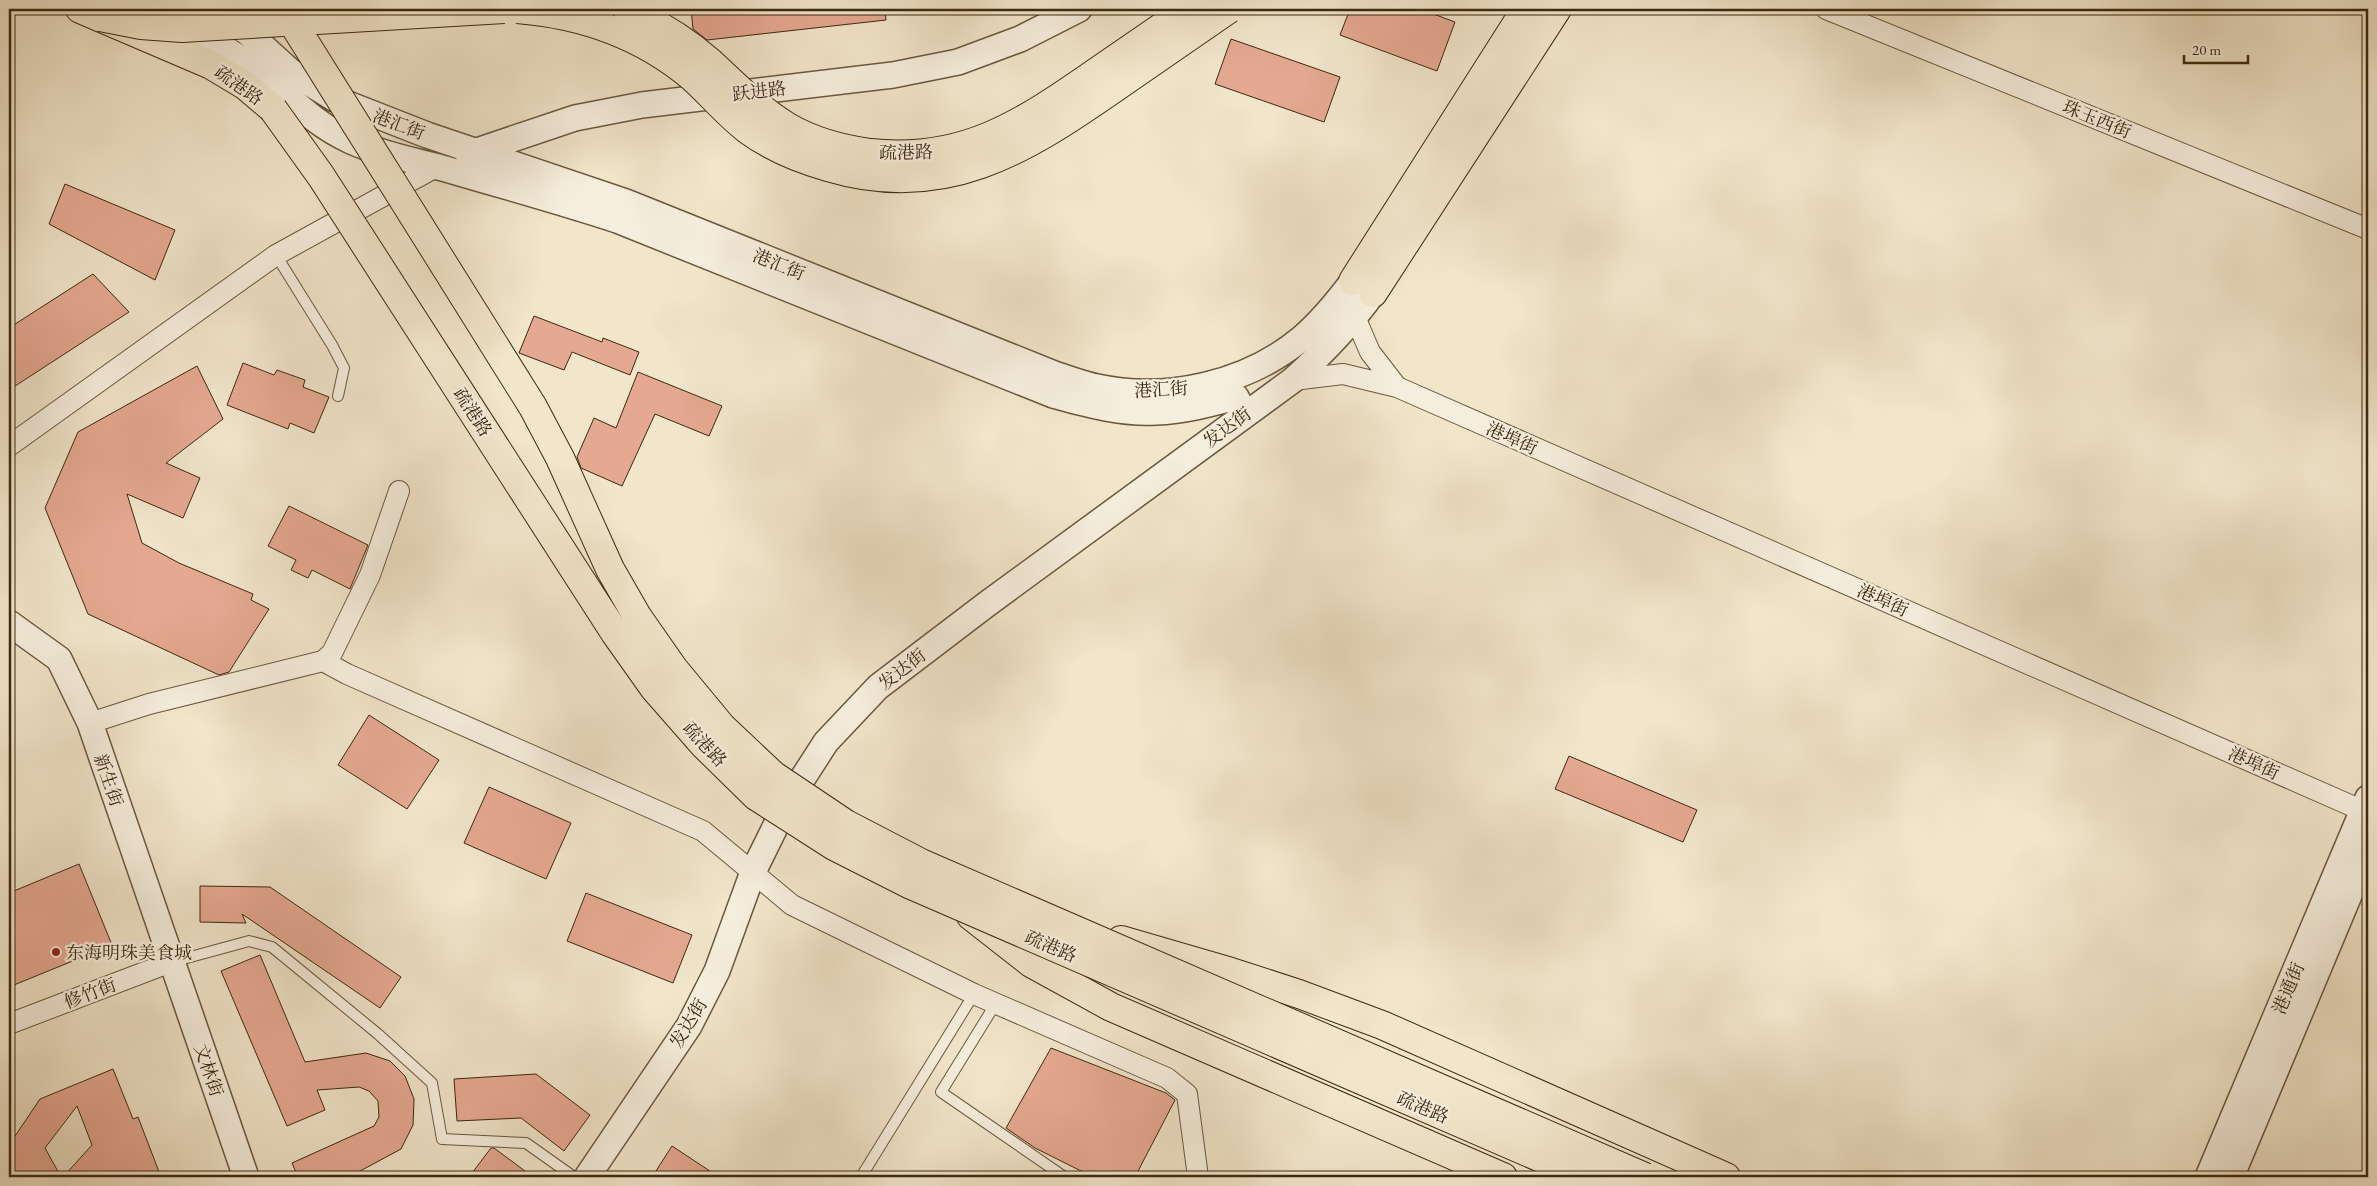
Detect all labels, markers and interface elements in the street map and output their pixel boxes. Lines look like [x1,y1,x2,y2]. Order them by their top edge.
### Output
scale bar [2184,32,2248,64]
text: 20 m [2192,40,2221,59]
street label: 疏港路 [210,60,268,110]
street label: 跃进路 [731,76,787,106]
street label: 珠玉西街 [2059,95,2135,143]
street label: 港汇街 [370,104,428,144]
street label: 疏港路 [879,140,933,164]
street label: 港汇街 [750,243,808,285]
street label: 港汇街 [1133,376,1189,402]
street label: 疏港路 [449,383,497,441]
street label: 发达街 [1198,402,1256,452]
street label: 港埠街 [1483,417,1541,459]
street label: 港埠街 [1854,579,1912,621]
street label: 发达街 [874,643,930,695]
street label: 疏港路 [678,716,732,772]
street label: 港埠街 [2225,742,2283,784]
street label: 新生街 [89,751,129,809]
street label: 疏港路 [1022,925,1080,967]
place label: 东海明珠美食城 [66,941,192,964]
marker: 东海明珠美食城 [50,946,62,958]
street label: 港通街 [2267,959,2309,1017]
street label: 修竹街 [61,973,119,1013]
street label: 发达街 [664,994,712,1052]
street label: 文林街 [189,1041,229,1099]
street label: 疏港路 [1394,1086,1452,1128]

